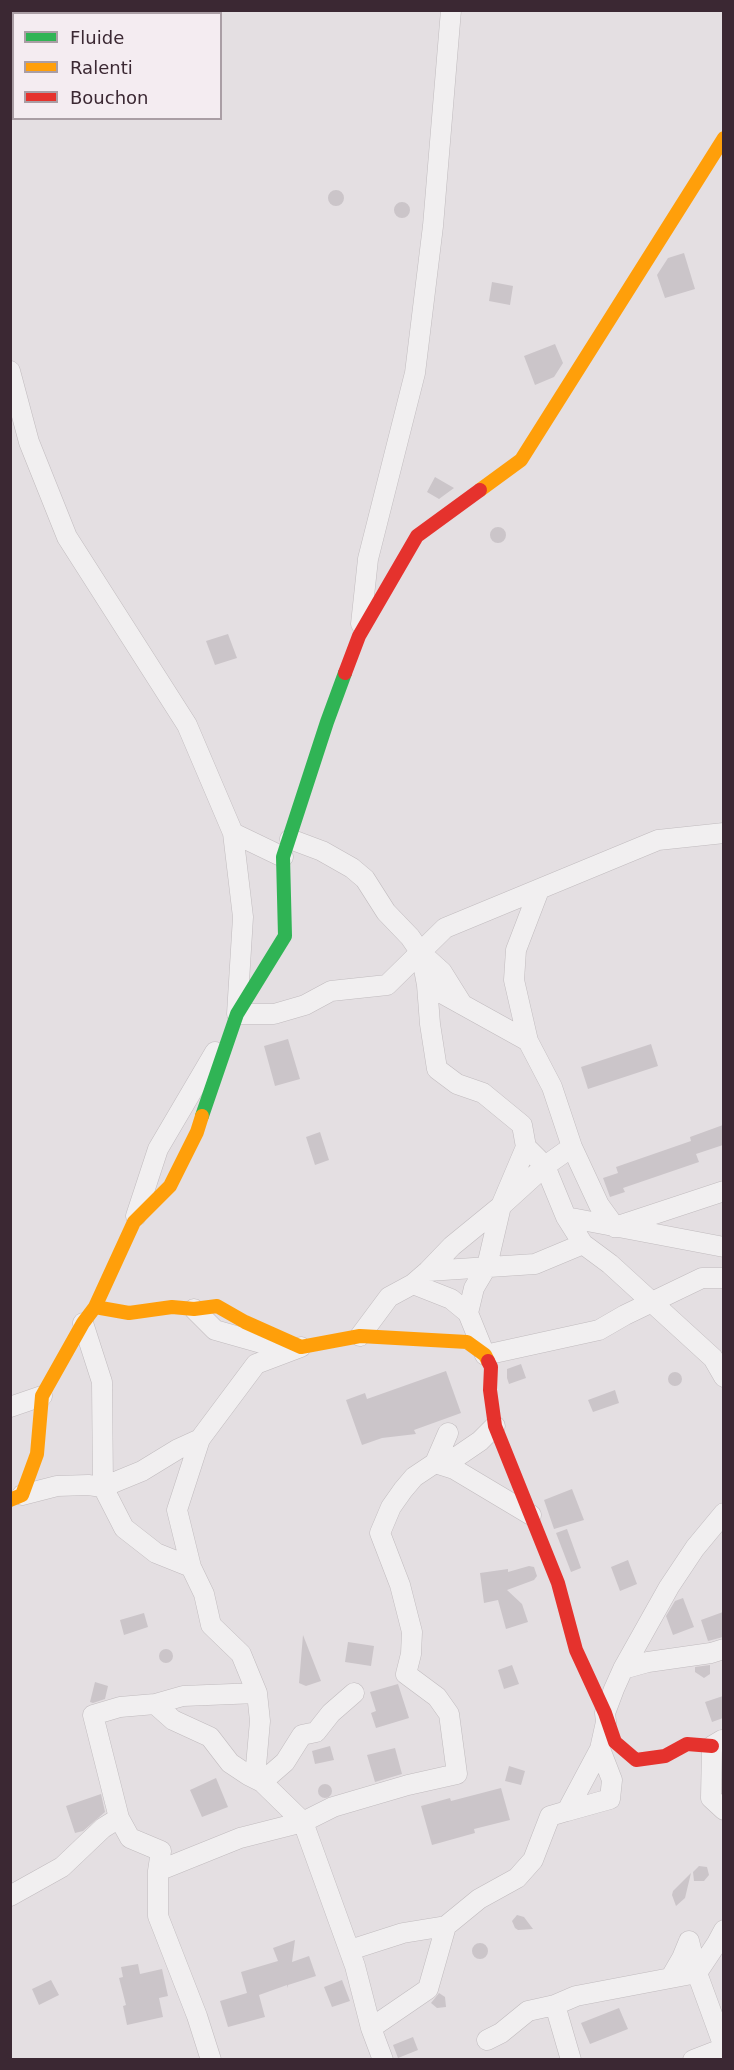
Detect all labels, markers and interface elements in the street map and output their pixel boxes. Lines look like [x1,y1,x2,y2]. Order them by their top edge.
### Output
legend [12,12,222,120]
text: Fluide [70,27,124,48]
text: Ralenti [70,57,133,78]
text: Bouchon [70,87,149,108]

